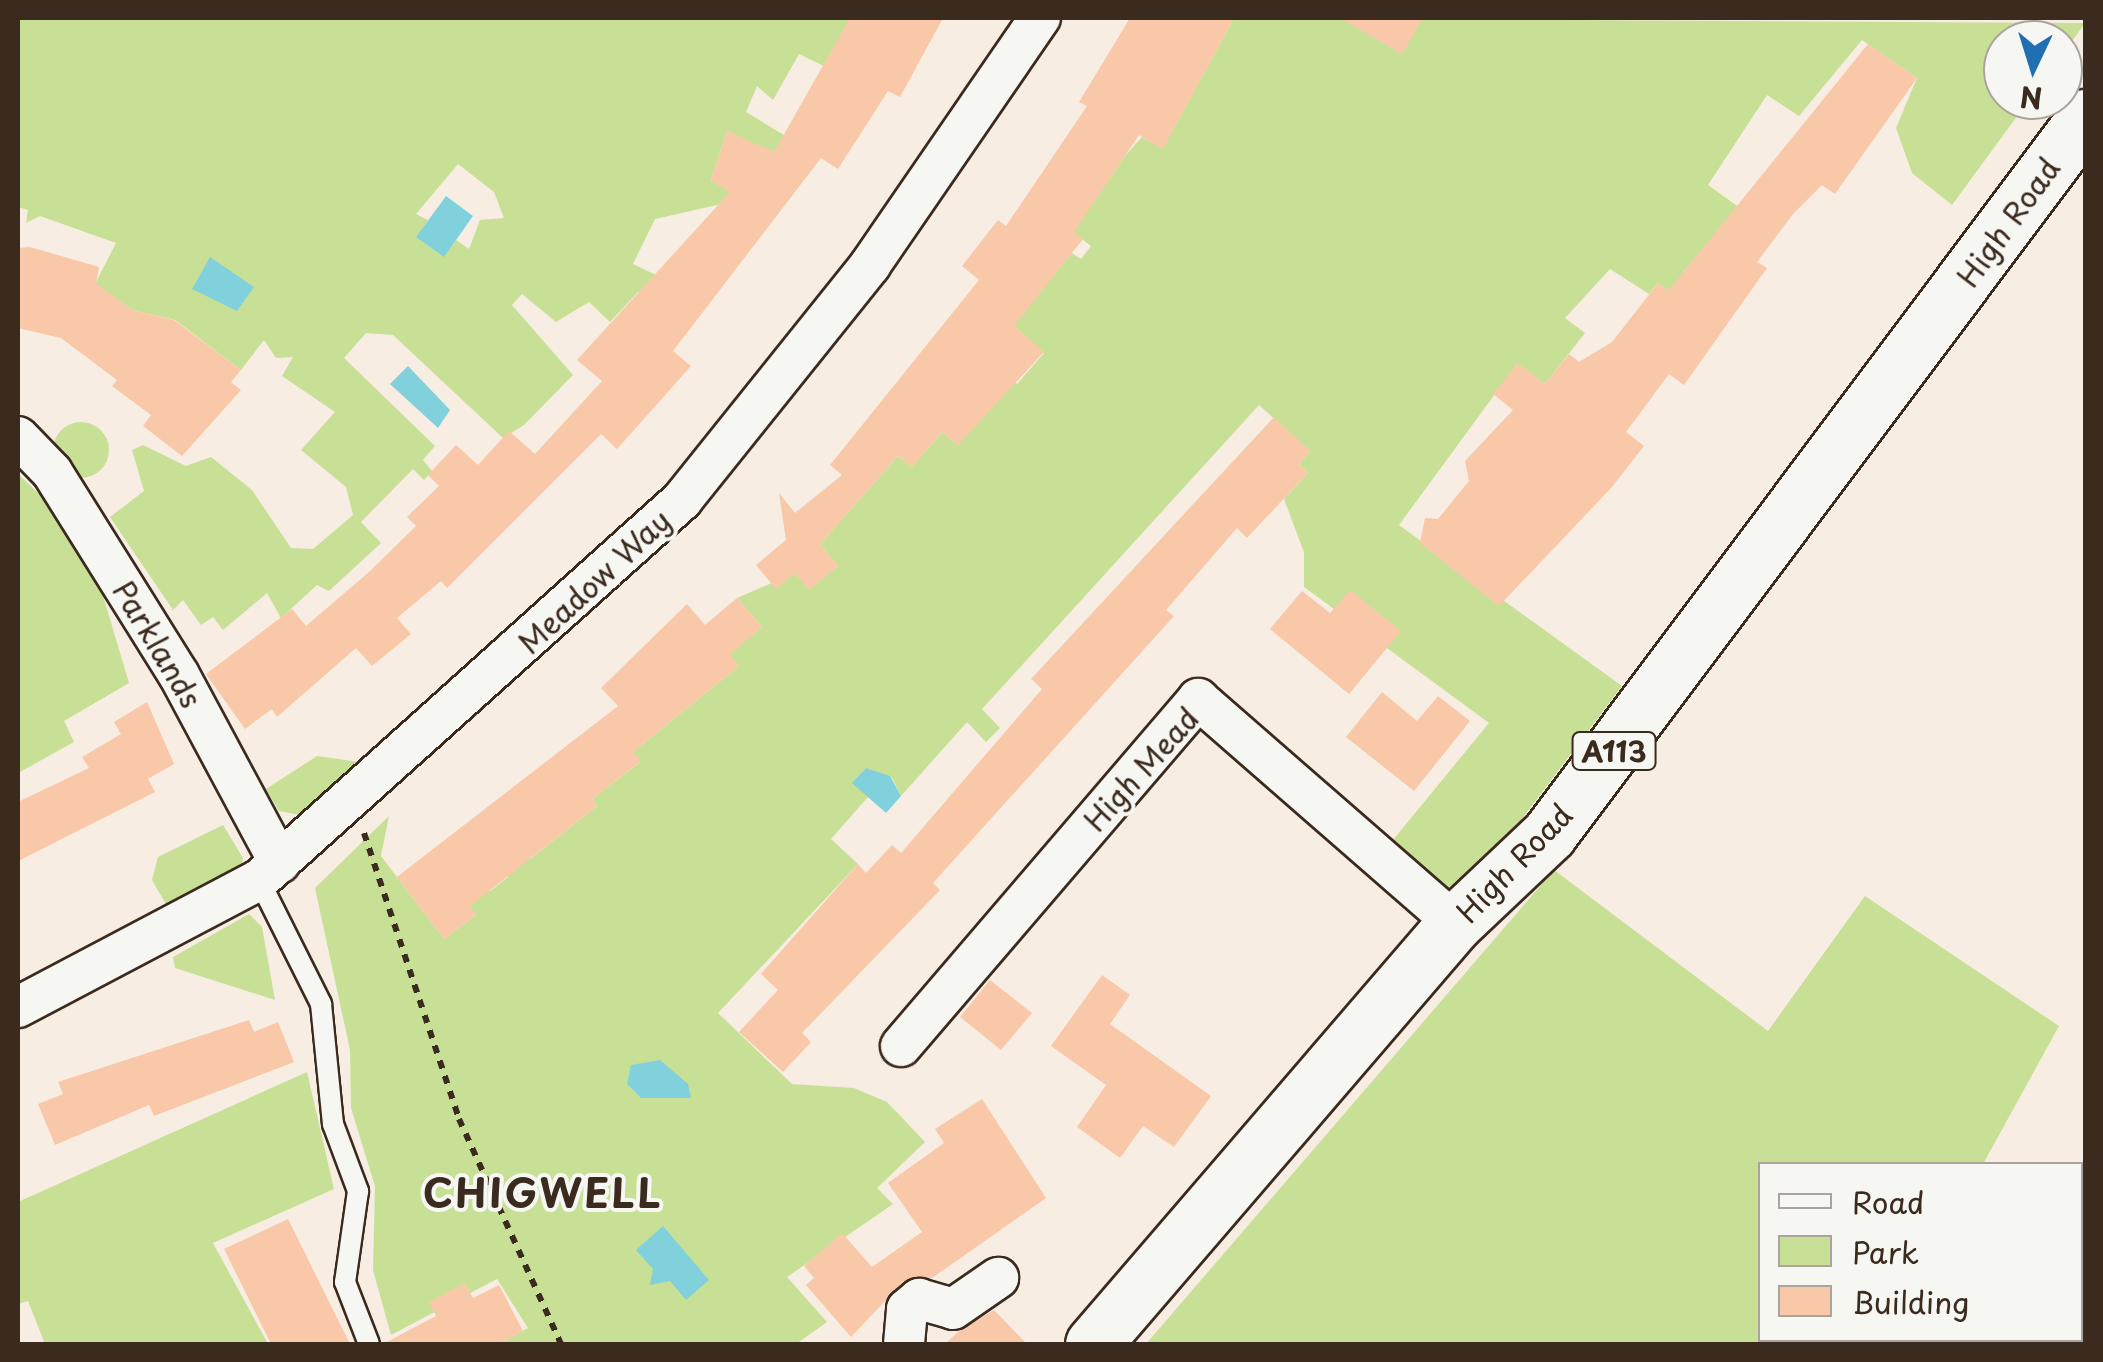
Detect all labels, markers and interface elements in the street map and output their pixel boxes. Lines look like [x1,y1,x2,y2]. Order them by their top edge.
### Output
north arrow [1983,20,2083,120]
text: N [2018,76,2044,121]
street label: High Road [1950,151,2066,293]
street label: Meadow Way [511,502,677,660]
street label: Parklands [106,574,210,714]
street label: High Mead [1075,699,1207,839]
road number: A113 [1572,728,1656,774]
street label: High Road [1449,797,1579,929]
legend [1758,1162,2083,1342]
district label: CHIGWELL [425,1168,661,1216]
text: Road [1852,1179,1925,1224]
text: Park [1852,1229,1919,1274]
text: Building [1852,1279,1969,1324]

